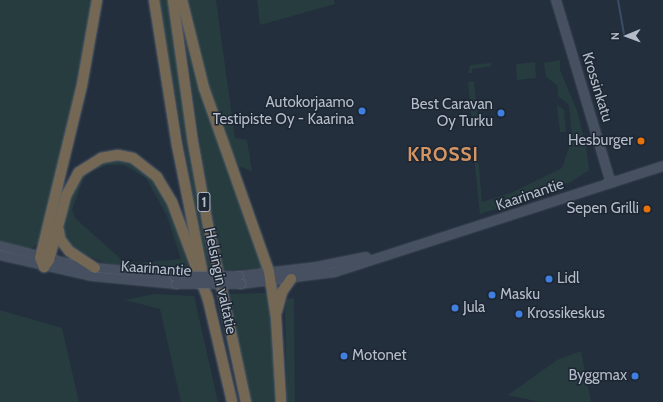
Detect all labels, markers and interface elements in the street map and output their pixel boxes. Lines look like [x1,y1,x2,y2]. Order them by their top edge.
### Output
north arrow [607,16,647,56]
text: N [608,32,622,40]
street label: Krossinkatu [578,50,616,124]
place label: Autokorjaamo Testipiste Oy - Kaarina [213,93,354,128]
place label: Best Caravan Oy Turku [411,95,493,130]
marker: Autokorjaamo Testipiste Oy - Kaarina [357,106,367,116]
marker: Best Caravan Oy Turku [496,108,506,118]
place label: Hesburger [568,132,633,150]
marker: Hesburger [636,136,646,146]
district label: KROSSI [407,144,479,166]
street label: Kaarinantie [494,175,566,215]
road number: 1 [197,190,211,214]
place label: Sepen Grilli [567,200,639,218]
marker: Sepen Grilli [642,204,652,214]
street label: Helsingin valtatie [200,226,240,336]
street label: Kaarinantie [120,258,192,280]
place label: Lidl [557,270,580,288]
marker: Lidl [544,274,554,284]
place label: Masku [500,286,540,304]
marker: Masku [487,290,497,300]
place label: Jula [463,299,485,317]
marker: Jula [450,303,460,313]
place label: Krossikeskus [527,305,605,323]
marker: Krossikeskus [514,309,524,319]
place label: Motonet [352,347,407,365]
marker: Motonet [339,351,349,361]
place label: Byggmax [568,367,627,385]
marker: Byggmax [630,371,640,381]

